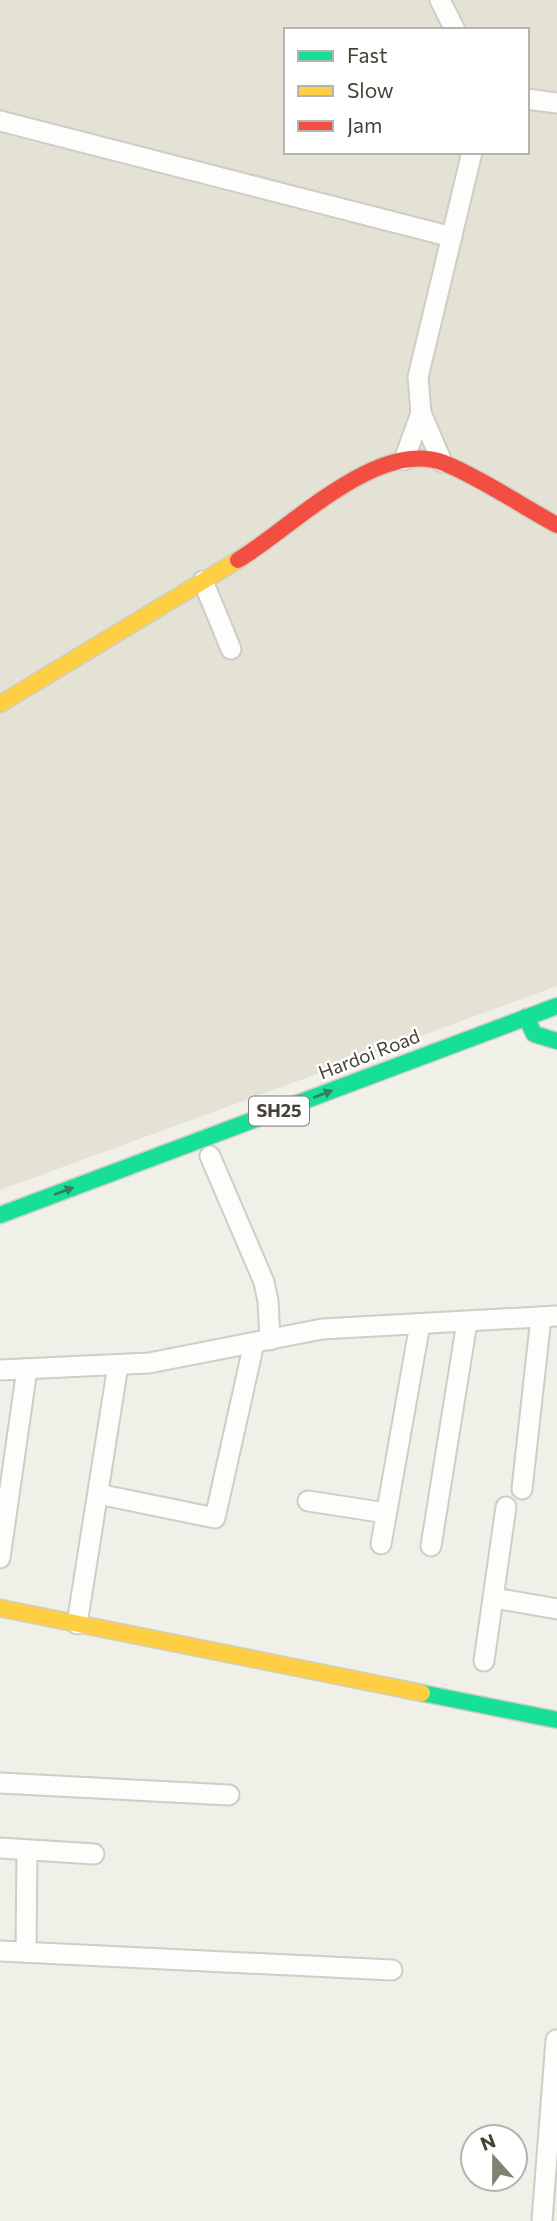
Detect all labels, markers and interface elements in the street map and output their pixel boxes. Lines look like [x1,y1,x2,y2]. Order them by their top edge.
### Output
legend [284,28,529,154]
text: Fast [347,42,388,67]
text: Slow [347,77,394,102]
text: Jam [347,112,382,137]
street label: Hardoi Road [315,1024,423,1083]
one-way arrow [312,1088,333,1099]
road number: SH25 [249,1096,309,1126]
one-way arrow [53,1186,74,1197]
north arrow [459,2123,529,2193]
text: N [477,2128,499,2155]

